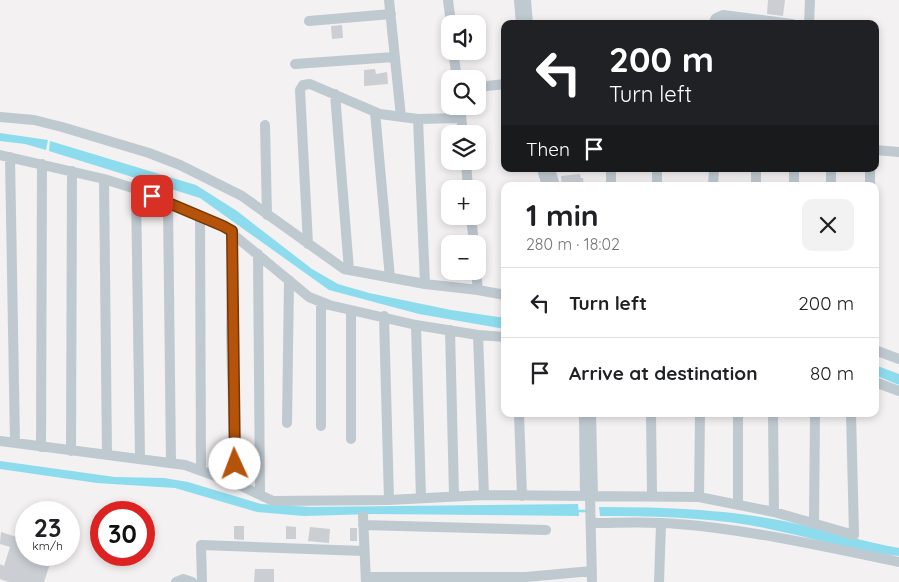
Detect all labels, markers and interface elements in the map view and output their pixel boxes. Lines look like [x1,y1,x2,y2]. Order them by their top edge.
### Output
map controls [441,15,486,280]
button: sound [441,15,486,60]
text: 200 m [609,37,714,81]
icon: left [526,40,591,105]
button: search [441,70,486,115]
text: Turn left [609,80,692,108]
button: layers [441,125,486,170]
icon: arrive [580,135,608,163]
text: Then [526,137,570,161]
pin [131,175,173,217]
button: + [441,180,486,225]
icon: arrive [138,182,166,210]
text: 1 min [526,196,599,234]
button: close [802,199,854,251]
text: 280 m · 18:02 [526,234,620,254]
button: − [441,235,486,280]
icon: left [526,289,554,317]
text: Turn left [569,291,647,315]
text: 200 m [798,291,854,315]
icon: arrive [526,359,554,387]
text: Arrive at destination [569,361,758,385]
text: 80 m [810,361,854,385]
position arrow [208,437,260,489]
speed limit sign: 30 [90,501,155,566]
text: 23 [34,512,61,543]
text: km/h [32,538,63,553]

